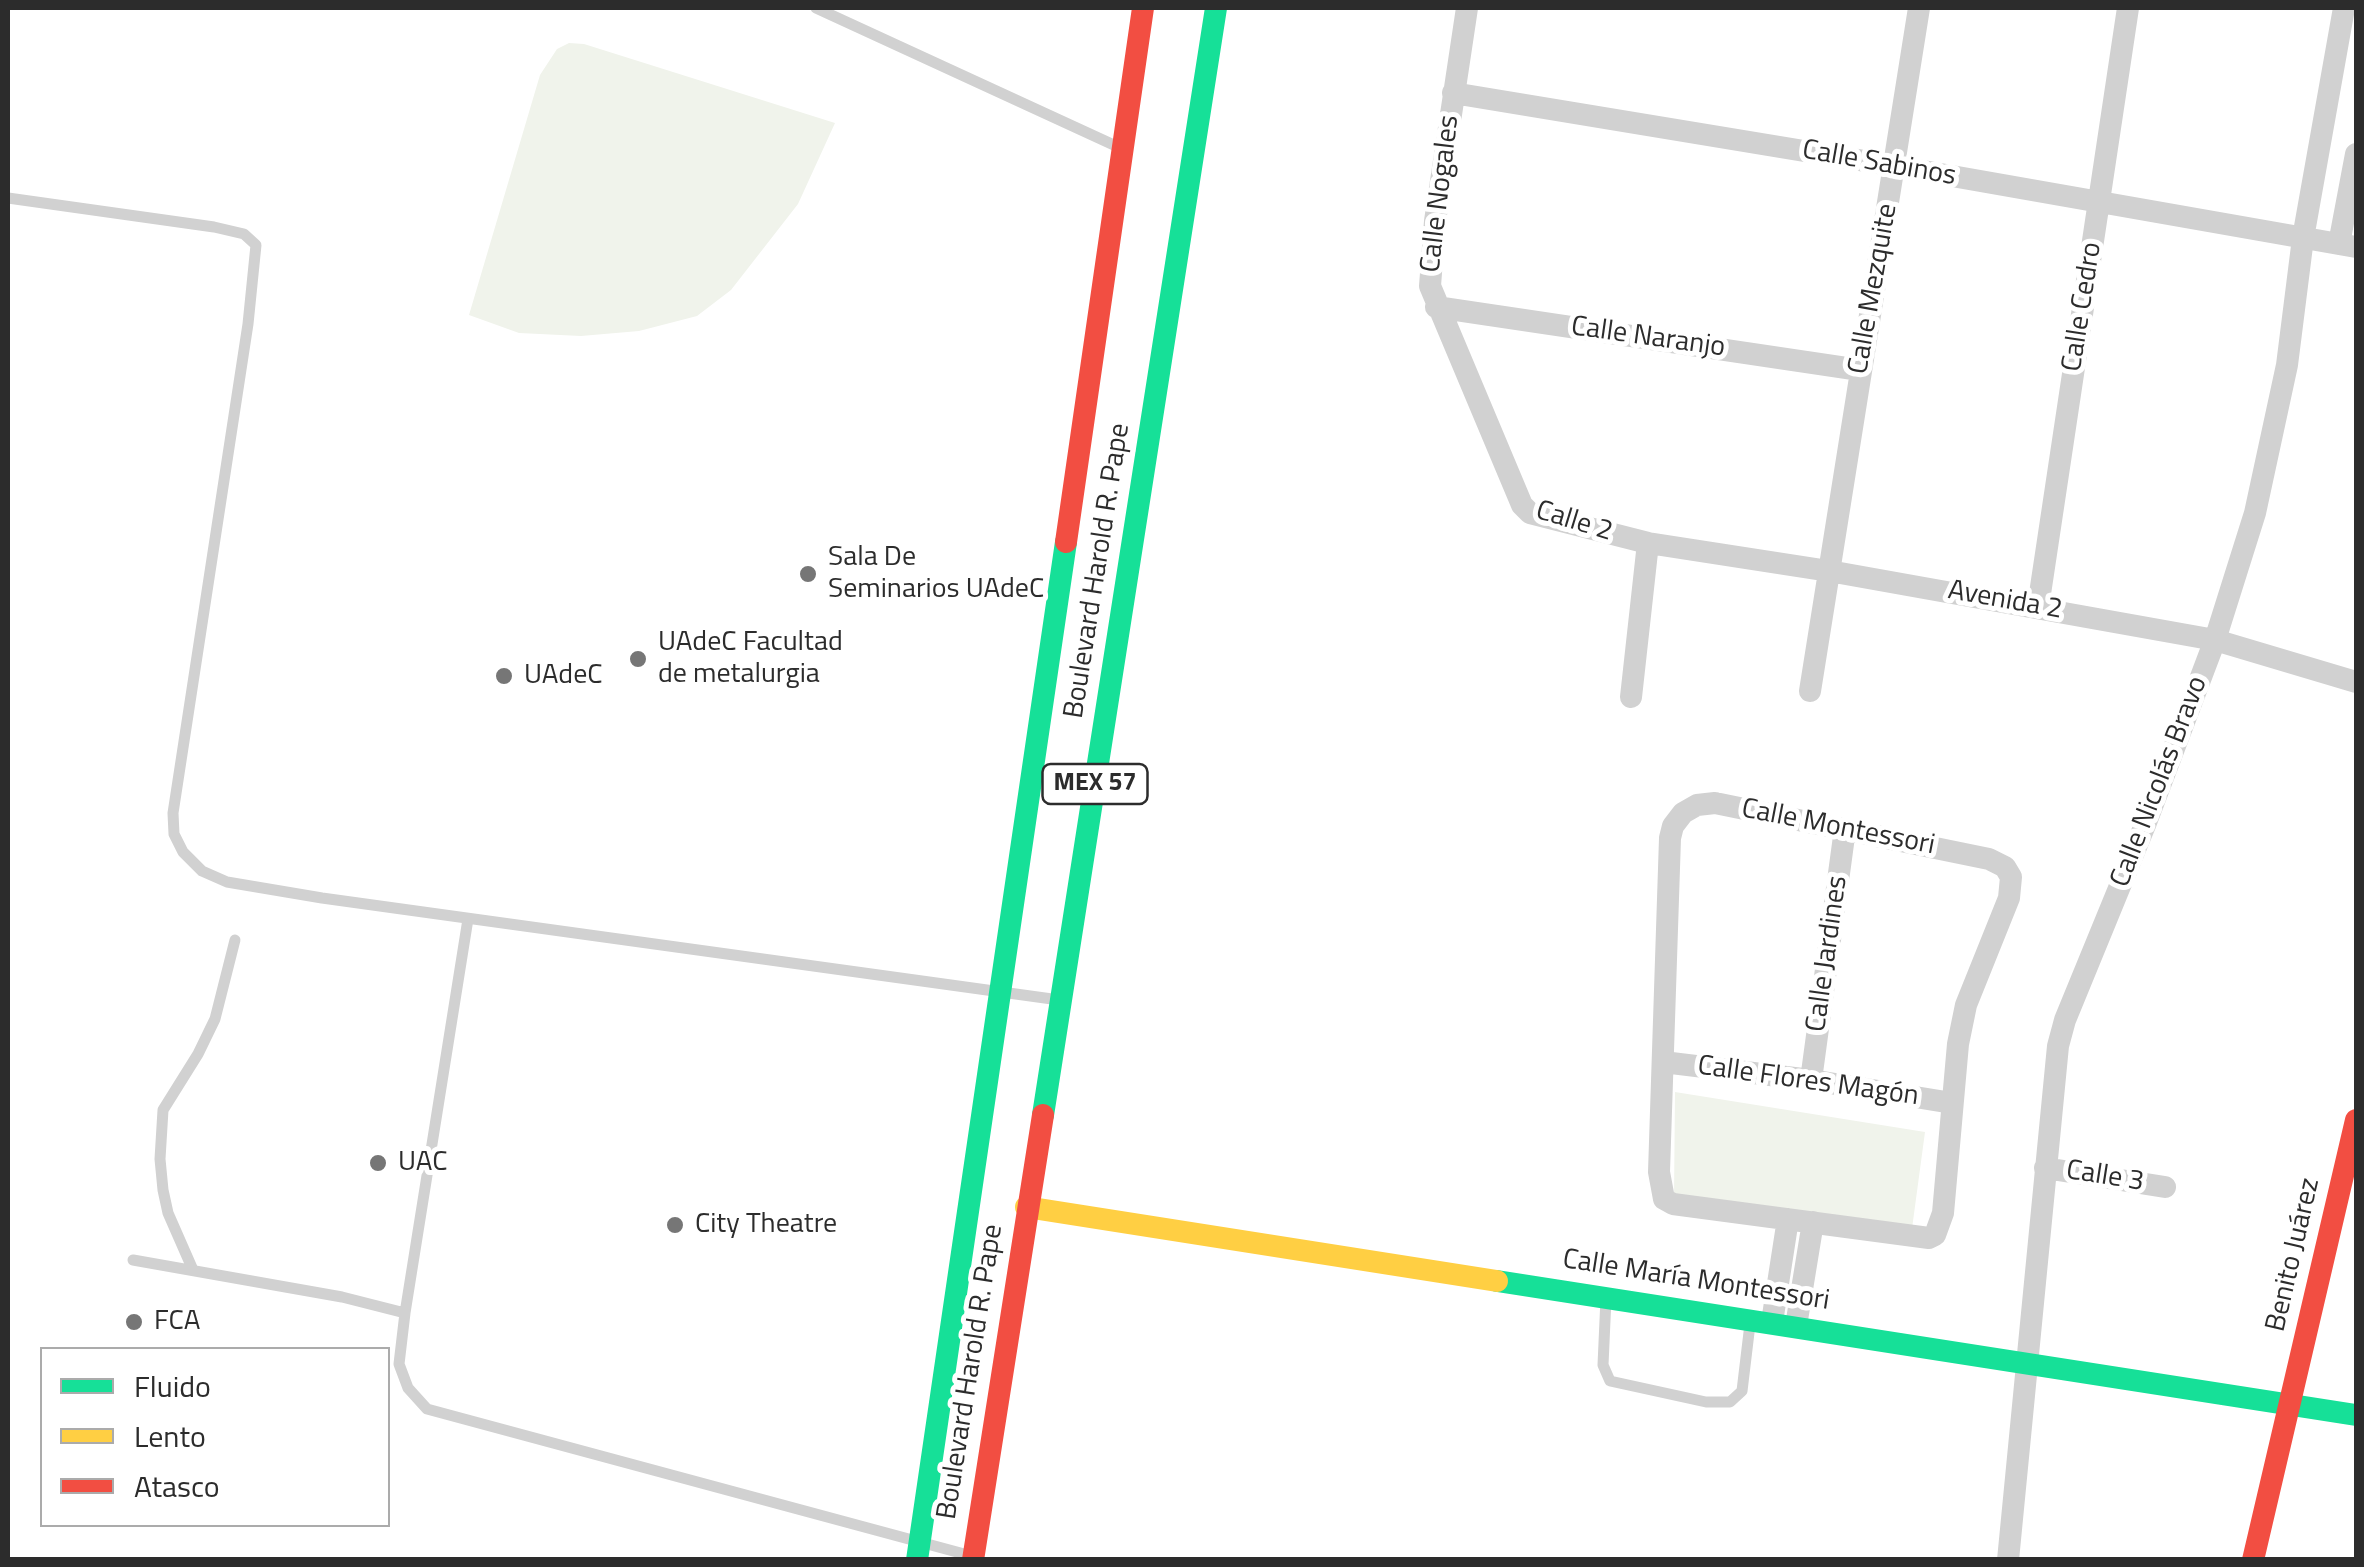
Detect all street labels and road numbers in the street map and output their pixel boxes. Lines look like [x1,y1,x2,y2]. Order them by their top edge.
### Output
street label: Calle Nogales [1415,113,1467,275]
street label: Calle Sabinos [1800,134,1958,194]
street label: Calle Mezquite [1842,201,1906,377]
street label: Calle Cedro [2056,240,2110,374]
street label: Calle Naranjo [1569,311,1727,365]
street label: Boulevard Harold R. Pape [1058,421,1138,721]
street label: Calle 2 [1532,495,1616,549]
street label: Avenida 2 [1945,574,2065,628]
street label: Calle Nicolás Bravo [2104,672,2216,892]
road number: MEX 57 [1042,764,1148,804]
street label: Calle Montessori [1738,793,1938,863]
street label: Calle Jardines [1800,874,1856,1034]
street label: Calle Flores Magón [1695,1050,1921,1114]
street label: Calle 3 [2064,1154,2146,1200]
street label: Benito Juárez [2260,1175,2328,1335]
street label: Boulevard Harold R. Pape [931,1222,1011,1522]
street label: Calle María Montessori [1560,1243,1832,1319]

